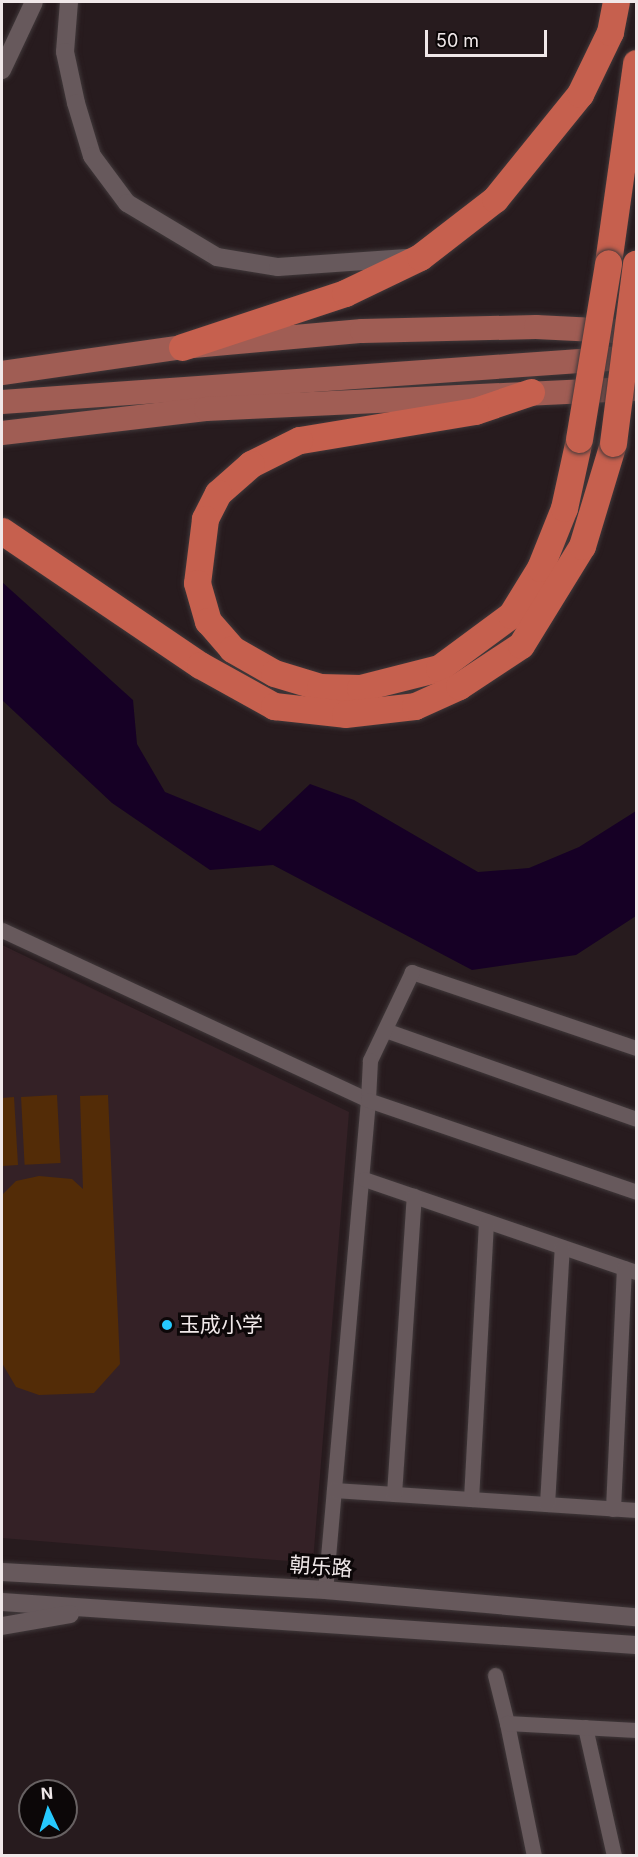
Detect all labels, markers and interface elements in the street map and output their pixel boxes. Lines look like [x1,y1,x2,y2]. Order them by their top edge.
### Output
scale bar [428,18,550,56]
text: 50 m [436,30,479,51]
place label: 玉成小学 [179,1312,263,1338]
marker: 玉成小学 [160,1318,174,1332]
street label: 朝乐路 [289,1552,353,1582]
north arrow [18,1779,78,1839]
text: N [40,1783,54,1803]

